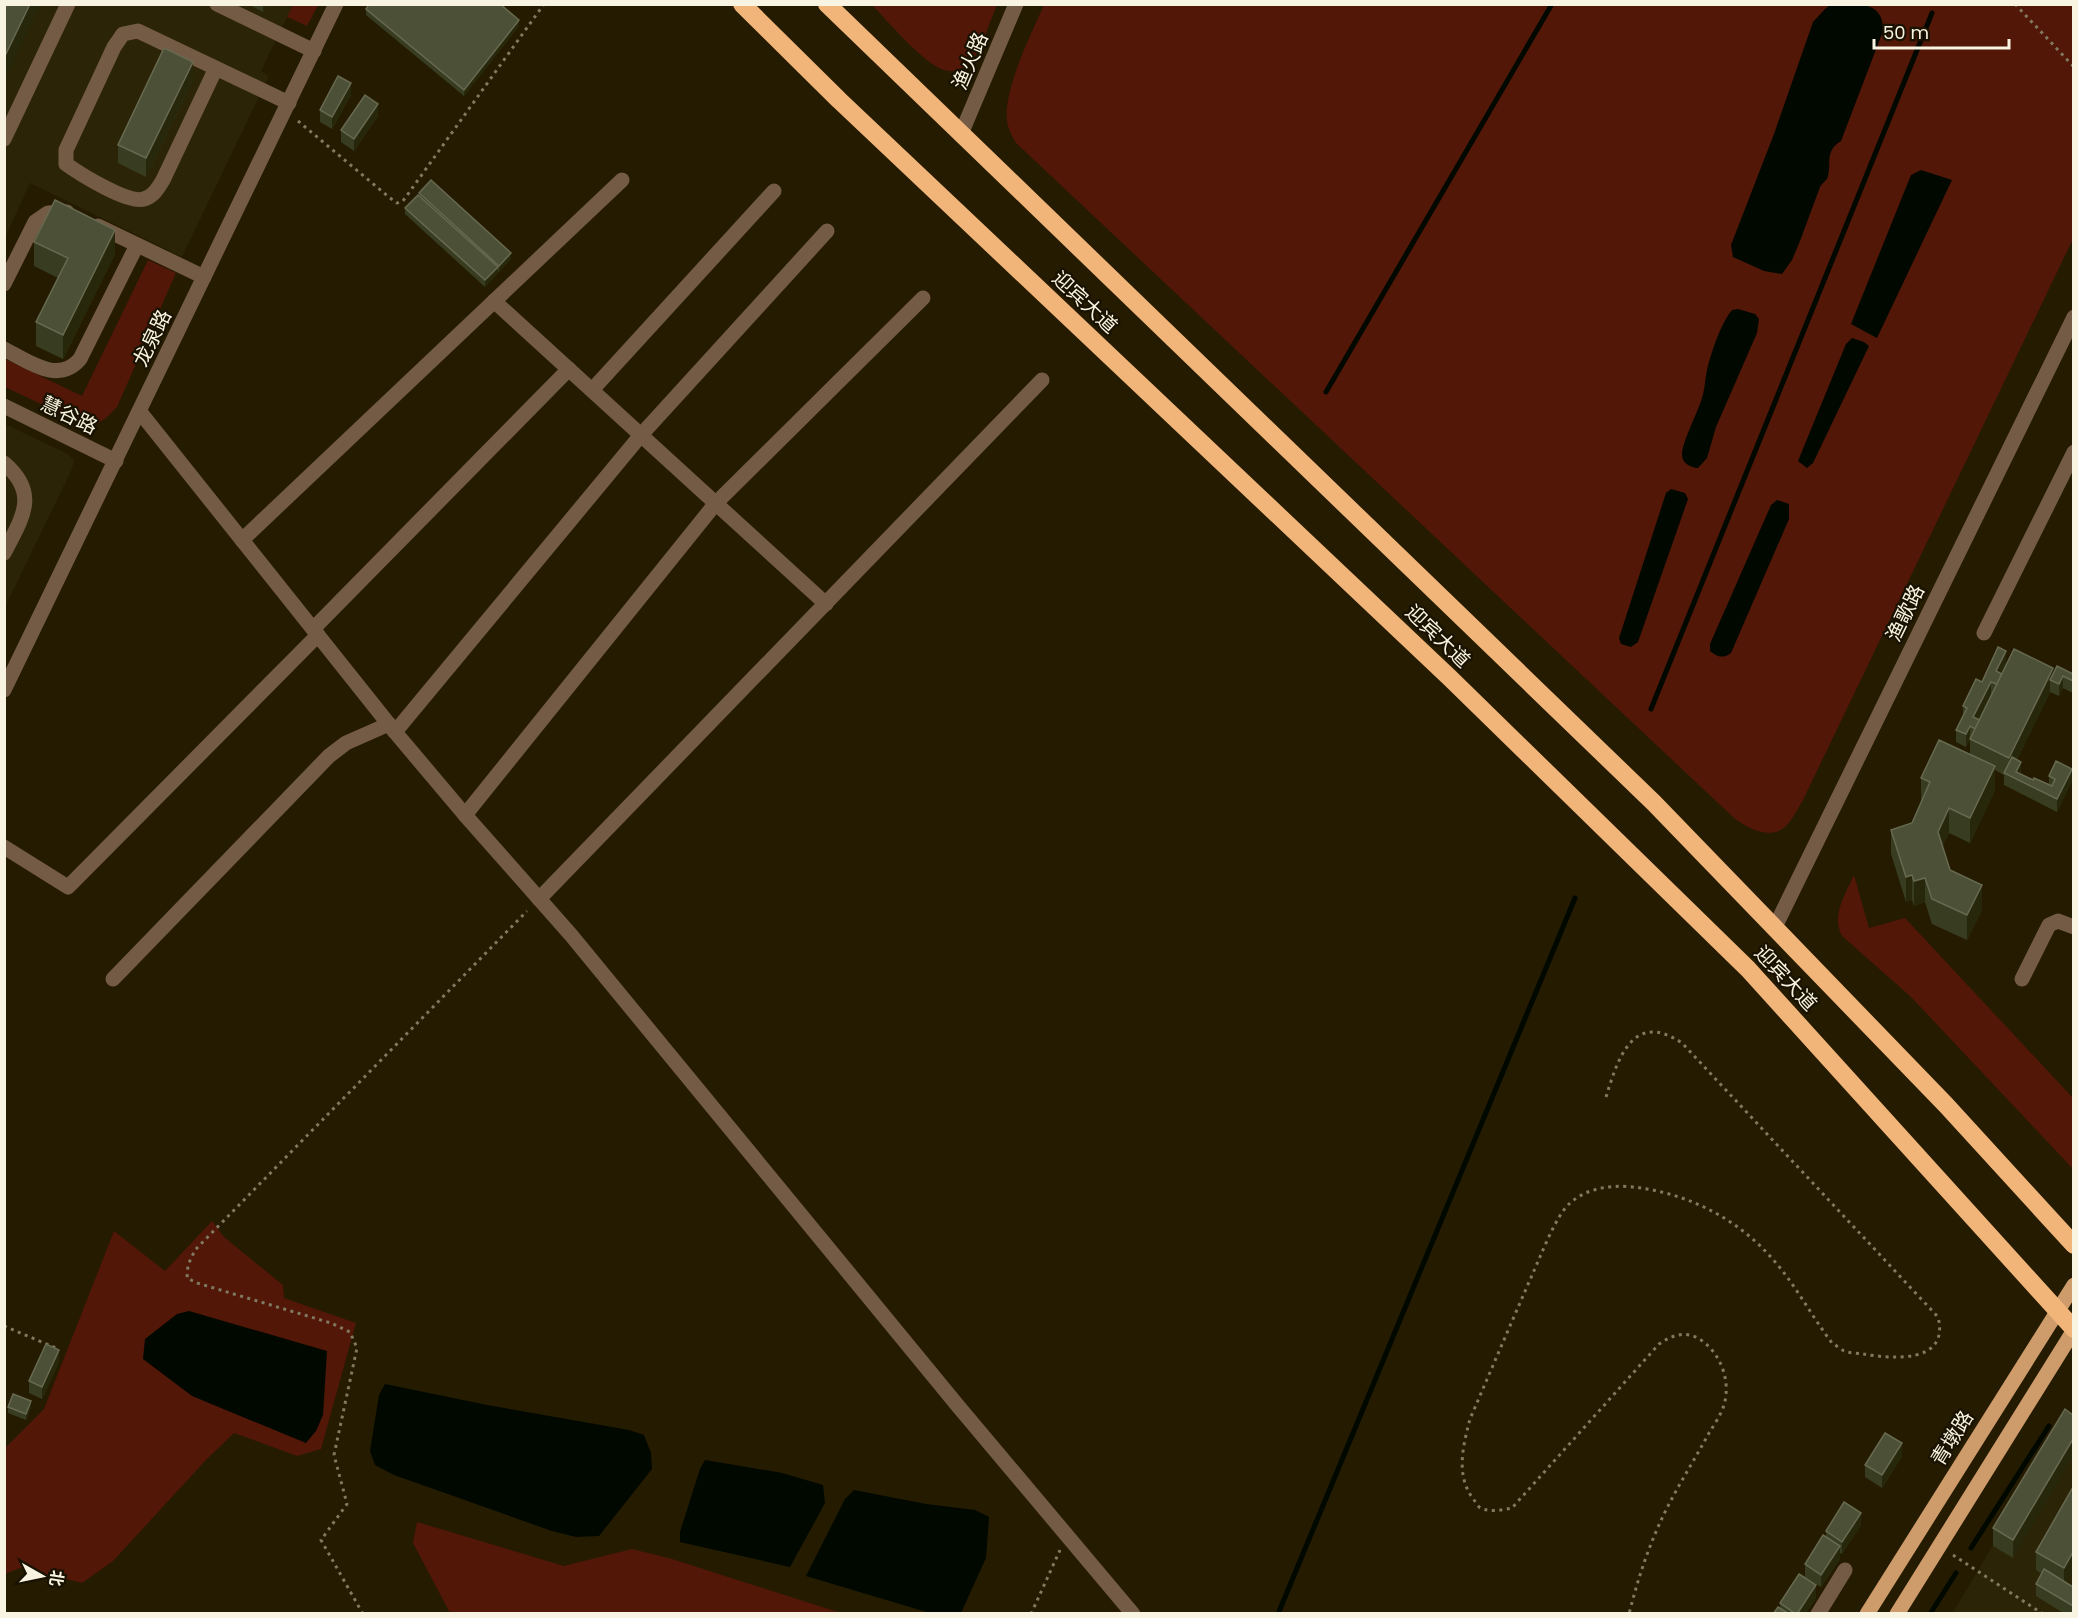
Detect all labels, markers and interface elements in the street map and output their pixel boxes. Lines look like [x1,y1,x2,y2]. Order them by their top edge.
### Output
scale bar [1874,12,2009,50]
text: 50 m [1883,20,1929,45]
street label: 渔火路 [945,28,995,94]
street label: 迎宾大道 [1046,264,1124,340]
street label: 龙泉路 [126,305,178,371]
street label: 慧谷路 [36,389,102,441]
street label: 渔歌路 [1879,580,1931,646]
street label: 迎宾大道 [1400,598,1476,674]
street label: 迎宾大道 [1748,939,1824,1017]
street label: 青墩路 [1924,1405,1980,1471]
north arrow [12,1546,72,1606]
text: 北 [44,1569,69,1588]

